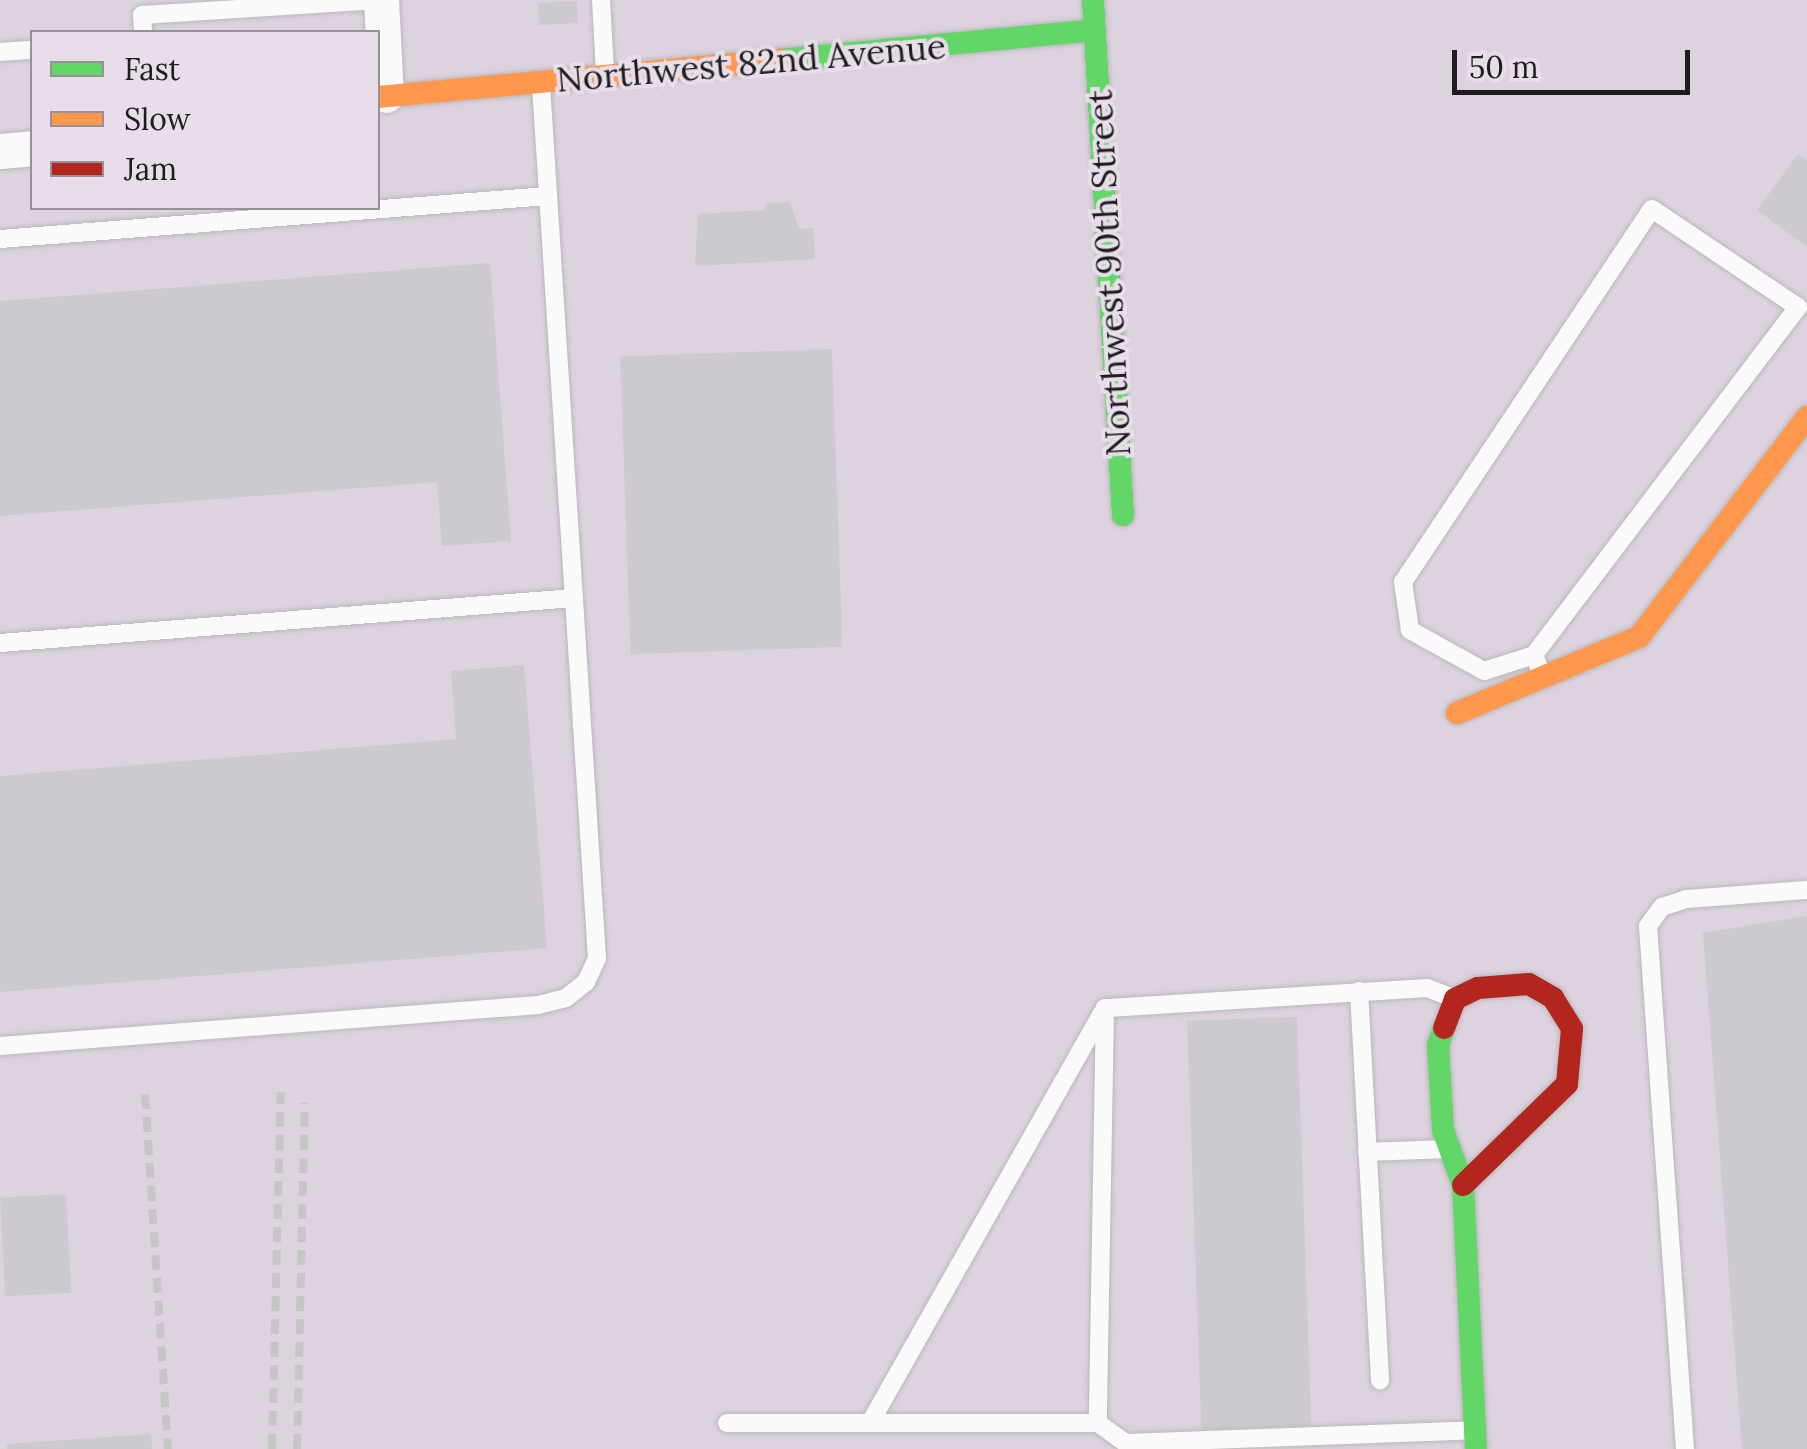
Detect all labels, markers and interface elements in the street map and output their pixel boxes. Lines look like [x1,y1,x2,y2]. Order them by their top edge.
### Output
street label: Northwest 82nd Avenue [555,25,947,101]
legend [30,30,380,210]
scale bar [1457,30,1694,92]
text: 50 m [1469,48,1539,86]
text: Fast [124,50,180,88]
street label: Northwest 90th Street [1078,89,1140,457]
text: Slow [124,100,190,138]
text: Jam [124,150,177,188]

